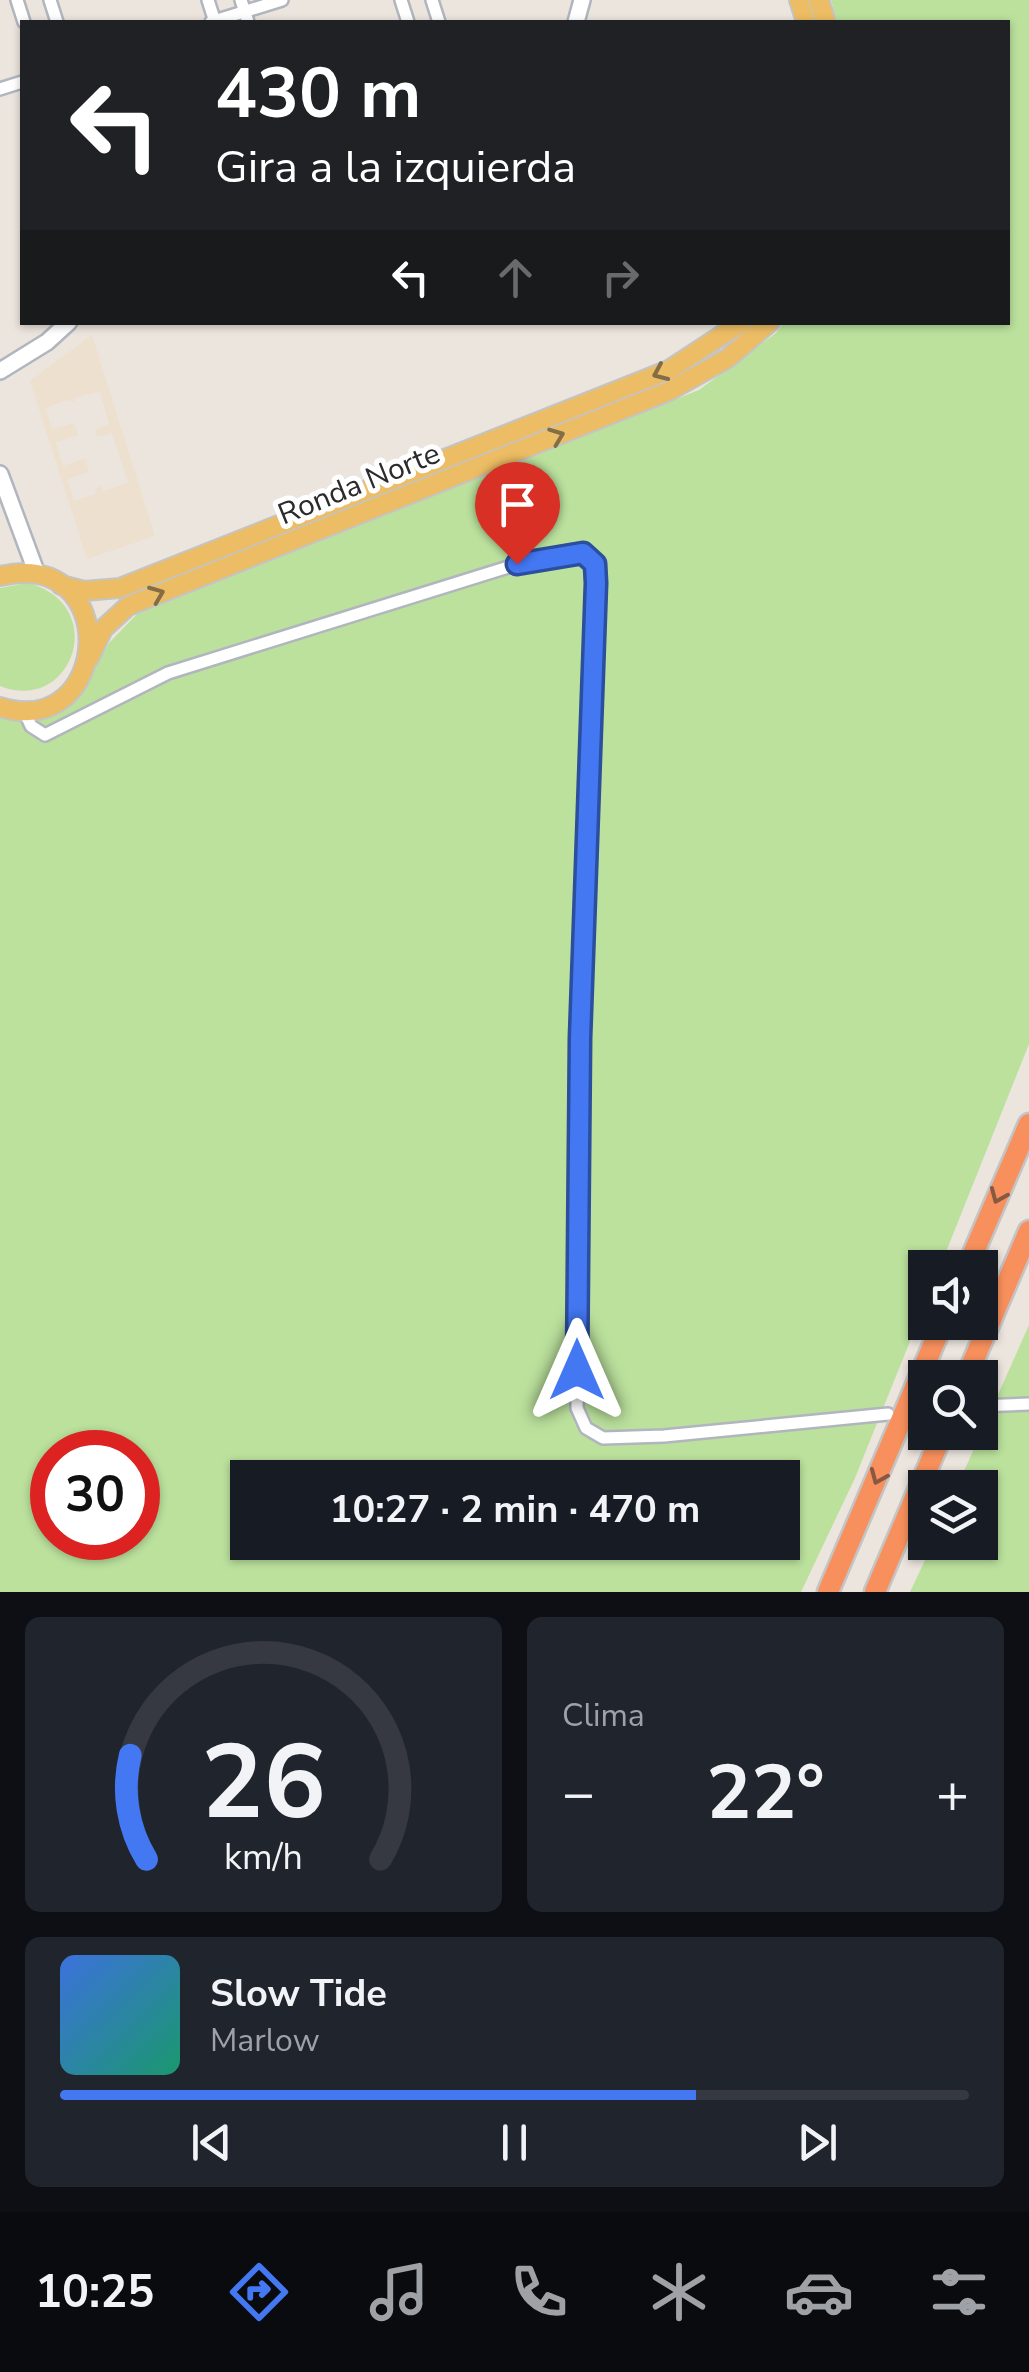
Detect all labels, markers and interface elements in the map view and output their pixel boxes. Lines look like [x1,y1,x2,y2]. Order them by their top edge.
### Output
text: 430 m [215,46,421,142]
icon: left [50,60,180,190]
text: Gira a la izquierda [215,137,576,198]
icon: left [383,250,438,305]
icon: ahead [488,250,543,305]
icon: right [593,250,648,305]
one-way arrow [652,361,670,381]
one-way arrow [547,428,565,448]
street label: Ronda Norte [272,433,446,535]
pin [475,462,560,565]
icon: arrive [490,477,545,532]
one-way arrow [147,586,165,606]
one-way arrow [990,1185,1010,1203]
map controls [908,1250,998,1560]
button: sound [908,1250,998,1340]
position arrow [525,1318,629,1422]
button: search [908,1360,998,1450]
speed limit sign: 30 [30,1430,160,1560]
one-way arrow [869,1467,889,1484]
button: layers [908,1470,998,1560]
text: 10:27 · 2 min · 470 m [330,1484,700,1535]
text: Clima [562,1694,645,1737]
text: 26 [201,1712,326,1854]
text: 22° [706,1742,825,1844]
text: − [562,1756,595,1831]
text: + [936,1756,969,1831]
text: km/h [224,1833,303,1882]
text: Slow Tide [210,1968,387,2019]
text: Marlow [210,2019,320,2062]
icon: previous [184,2115,239,2170]
icon: pause [487,2115,542,2170]
icon: next [790,2115,845,2170]
icon: directions [224,2257,294,2327]
icon: music [364,2257,434,2327]
icon: phone [504,2257,574,2327]
icon: climate [644,2257,714,2327]
icon: car [784,2257,854,2327]
icon: filters [924,2257,994,2327]
text: 10:25 [35,2262,154,2323]

